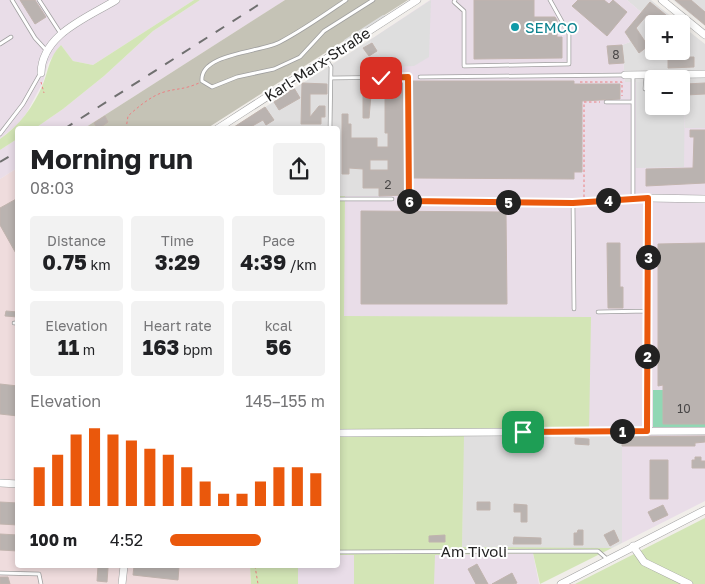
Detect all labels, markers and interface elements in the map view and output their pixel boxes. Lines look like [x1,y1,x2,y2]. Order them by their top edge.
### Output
map controls [645,15,690,115]
button: + [645,15,690,60]
place label: SEMCO [525,18,578,36]
marker: SEMCO [509,21,521,33]
street label: Karl-Marx-Straße [261,23,373,105]
house number: 8 [612,47,620,62]
pin [360,57,402,99]
icon: check [367,64,395,92]
button: − [645,70,690,115]
text: Morning run [30,142,193,175]
button: share [273,143,325,195]
house number: 2 [385,177,392,192]
text: 08:03 [30,178,74,198]
pin: 6 [396,188,422,214]
pin: 4 [596,188,620,212]
pin: 5 [496,190,520,214]
text: 4 [604,192,613,209]
text: 6 [405,193,414,210]
text: 5 [504,194,513,211]
text: Distance [47,232,106,249]
text: Time [161,232,194,249]
text: Pace [262,232,295,249]
pin: 3 [636,244,660,270]
text: 0.75 [42,249,87,275]
text: 3:29 [155,249,200,275]
text: 4:39 [240,249,286,275]
text: 3 [644,249,653,266]
text: km [87,256,111,273]
text: /km [286,256,317,273]
text: Elevation [45,317,108,334]
text: Heart rate [143,317,212,334]
text: kcal [265,317,292,334]
text: 11 [58,334,79,360]
text: 163 [142,334,179,360]
text: 56 [265,334,292,360]
text: m [79,341,95,358]
text: bpm [179,341,213,358]
pin: 2 [634,344,660,368]
text: 2 [643,348,652,365]
text: Elevation [30,391,101,411]
text: 145–155 m [245,391,325,411]
house number: 10 [677,401,691,416]
pin [502,411,544,453]
icon: arrive [509,418,537,446]
pin: 1 [610,418,634,444]
text: 1 [619,423,626,440]
text: 100 m [30,530,77,550]
text: 4:52 [110,530,143,550]
street label: Am Tivoli [441,542,507,560]

